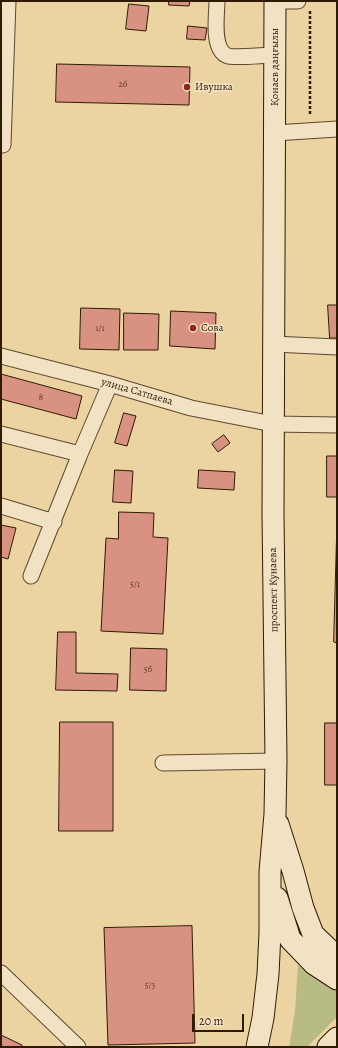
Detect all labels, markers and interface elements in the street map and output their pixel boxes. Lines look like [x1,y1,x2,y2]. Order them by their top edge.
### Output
street label: Қонаев даңғылы [268,28,282,106]
house number: 2б [119,80,127,90]
place label: Ивушка [195,80,233,94]
marker: Ивушка [182,82,192,92]
place label: Сова [201,321,224,335]
marker: Сова [188,323,198,333]
house number: 1/1 [95,324,105,334]
street label: улица Сатпаева [100,375,174,409]
house number: 8 [39,393,43,403]
street label: проспект Кунаева [267,547,281,633]
house number: 5/1 [130,580,140,590]
house number: 5б [144,665,152,675]
house number: 5/3 [145,981,155,991]
scale bar [194,1006,246,1032]
text: 20 m [199,1013,223,1029]

